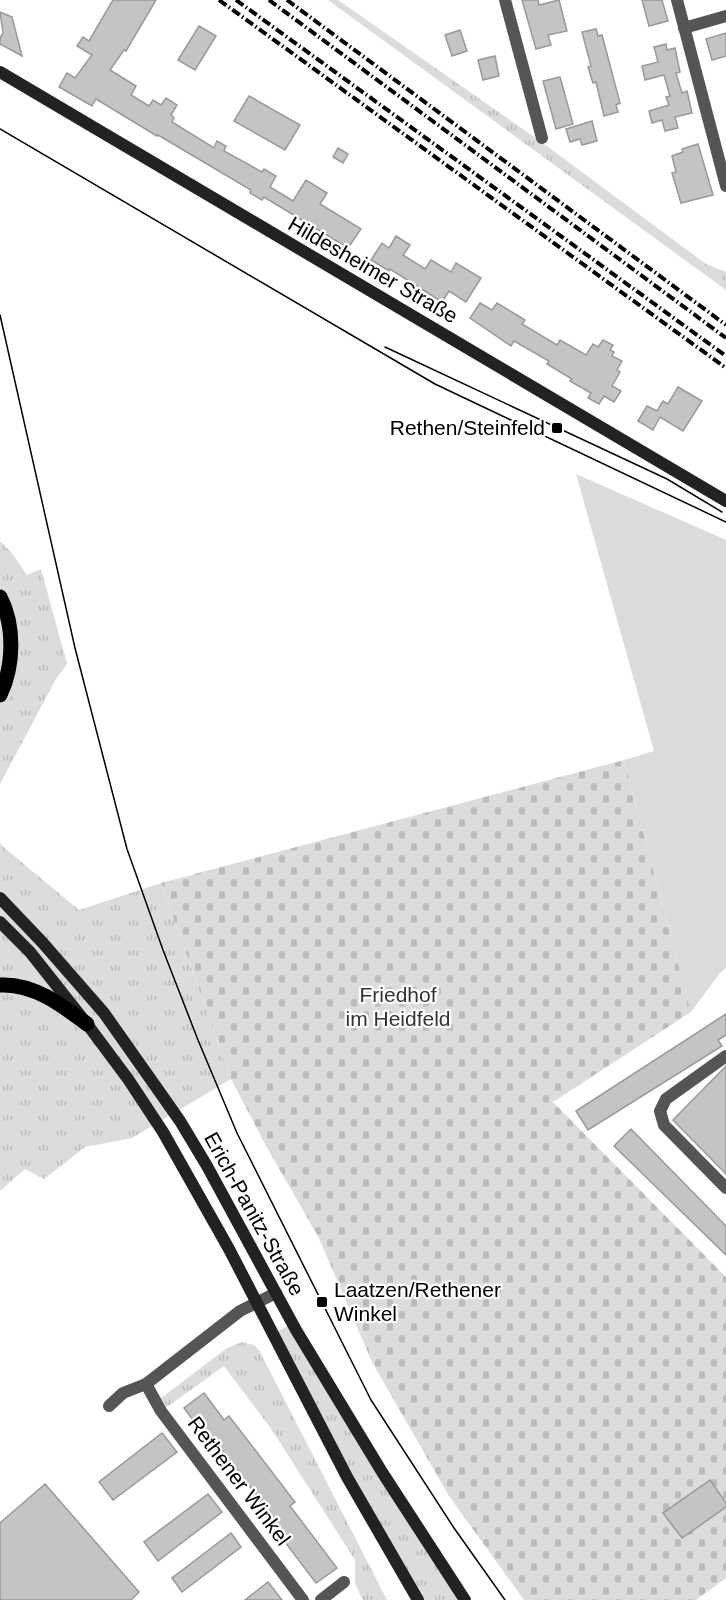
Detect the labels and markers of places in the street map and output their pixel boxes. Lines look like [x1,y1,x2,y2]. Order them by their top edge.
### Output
place label: Rethen/Steinfeld [390,416,545,439]
marker: Rethen/Steinfeld [550,421,564,435]
place label: Laatzen/Rethener Winkel [334,1278,501,1325]
marker: Laatzen/Rethener Winkel [315,1295,329,1309]

